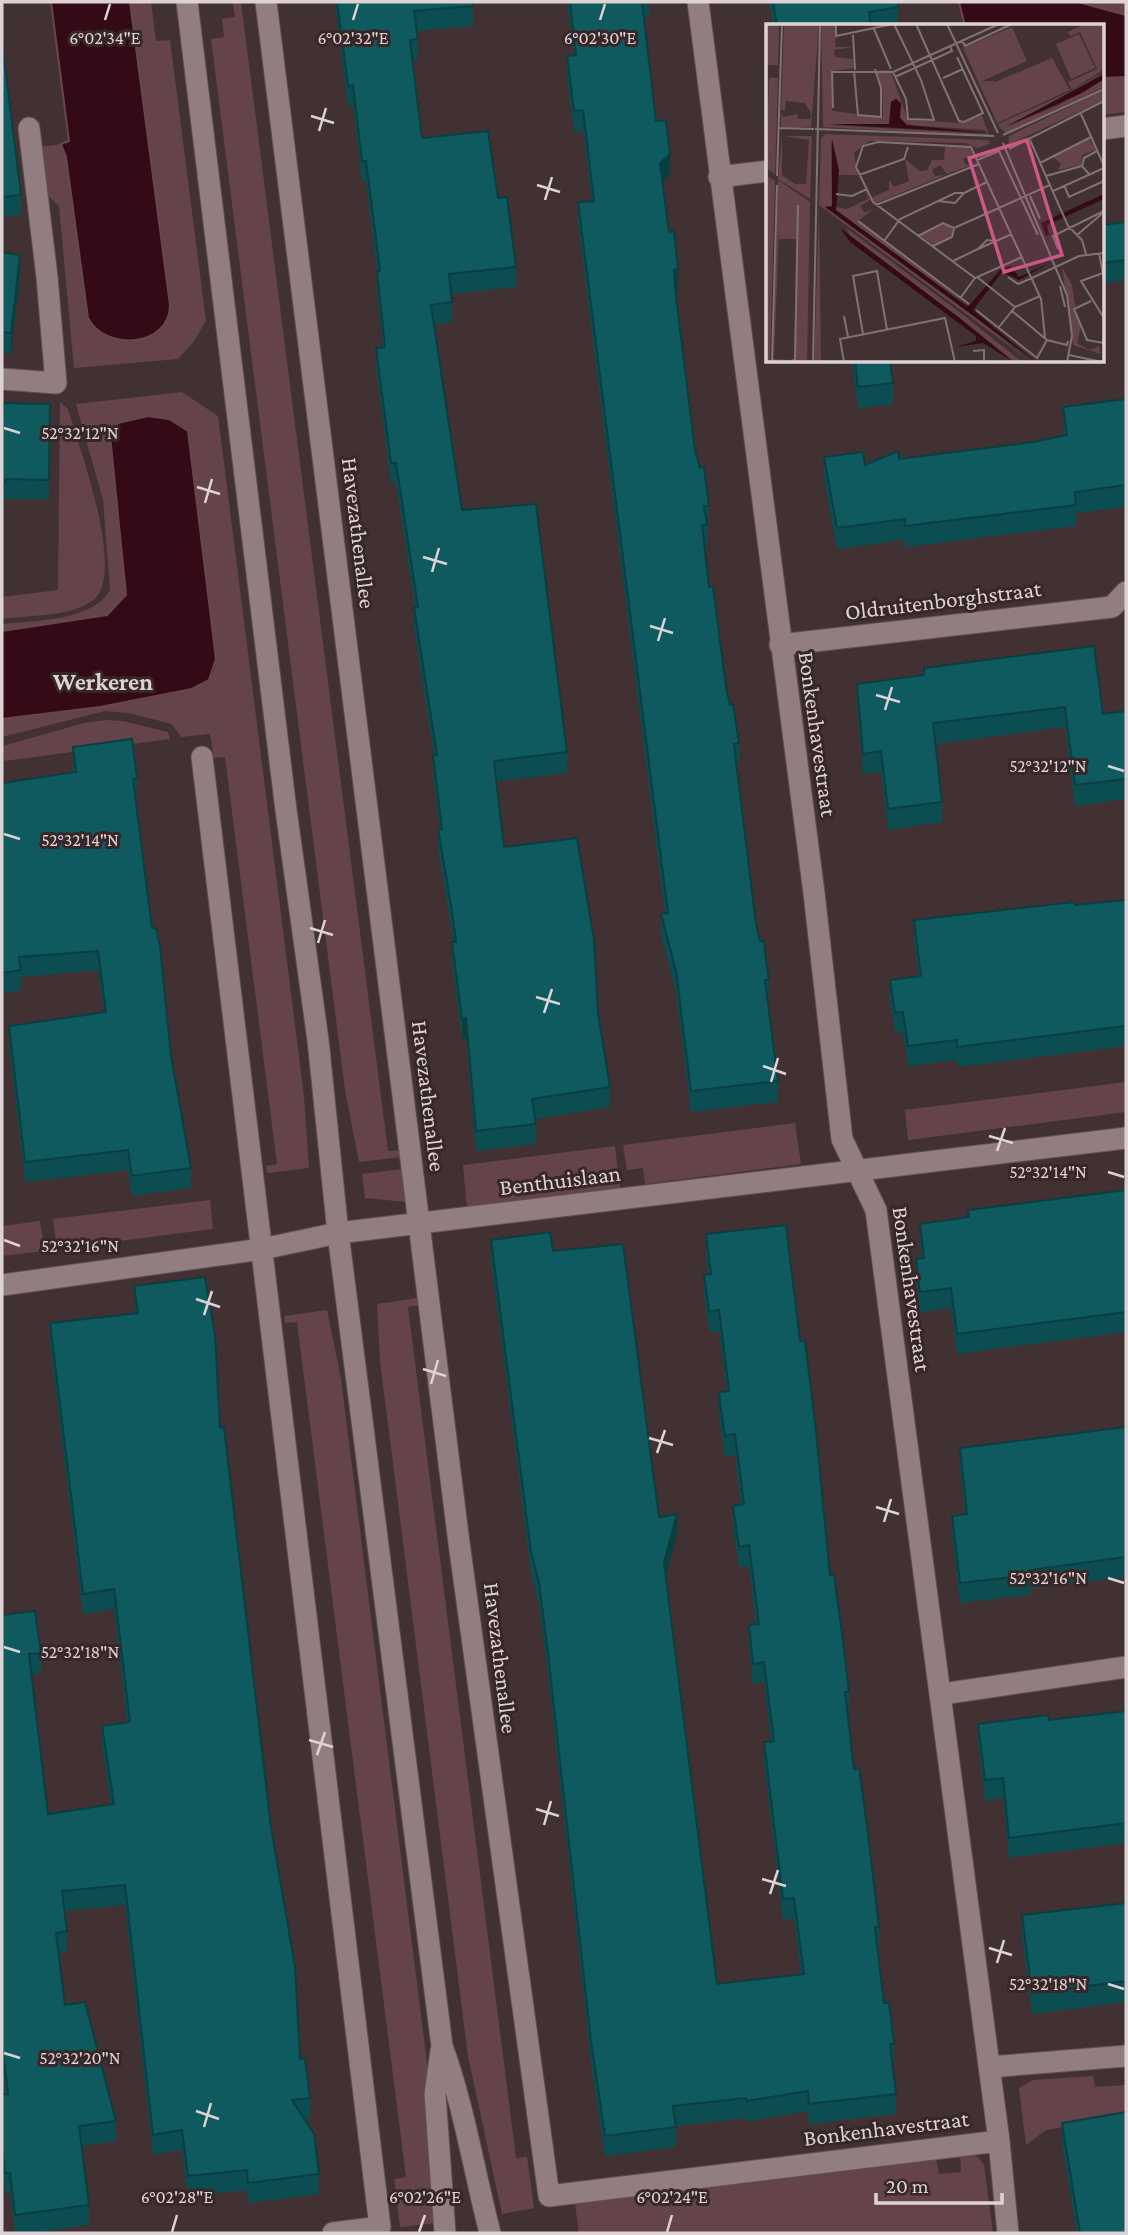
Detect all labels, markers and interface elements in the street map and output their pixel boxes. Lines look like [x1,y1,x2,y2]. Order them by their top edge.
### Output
inset map [766,24,1104,362]
text: 6°02'34"E [69,28,141,48]
text: 6°02'32"E [318,28,389,48]
text: 6°02'30"E [564,28,636,48]
text: 52°32'12"N [41,423,119,443]
street label: Havezathenallee [337,456,381,610]
street label: Oldruitenborghstraat [843,575,1043,625]
street label: Bonkenhavestraat [794,650,842,819]
district label: Werkeren [52,668,153,695]
text: 52°32'12"N [1009,756,1087,776]
text: 52°32'14"N [41,830,119,850]
street label: Havezathenallee [407,1019,451,1173]
street label: Benthuislaan [498,1160,622,1200]
text: 52°32'14"N [1009,1162,1087,1182]
street label: Bonkenhavestraat [888,1205,936,1374]
text: 52°32'16"N [41,1236,119,1256]
text: 52°32'16"N [1009,1568,1087,1588]
street label: Havezathenallee [479,1581,523,1735]
text: 52°32'18"N [41,1642,119,1662]
text: 52°32'18"N [1009,1974,1087,1994]
text: 52°32'20"N [39,2048,121,2068]
street label: Bonkenhavestraat [802,2105,970,2151]
scale bar [876,2162,1002,2206]
text: 20 m [886,2174,929,2198]
text: 6°02'28"E [141,2187,213,2207]
text: 6°02'26"E [389,2187,461,2207]
text: 6°02'24"E [636,2187,708,2207]

